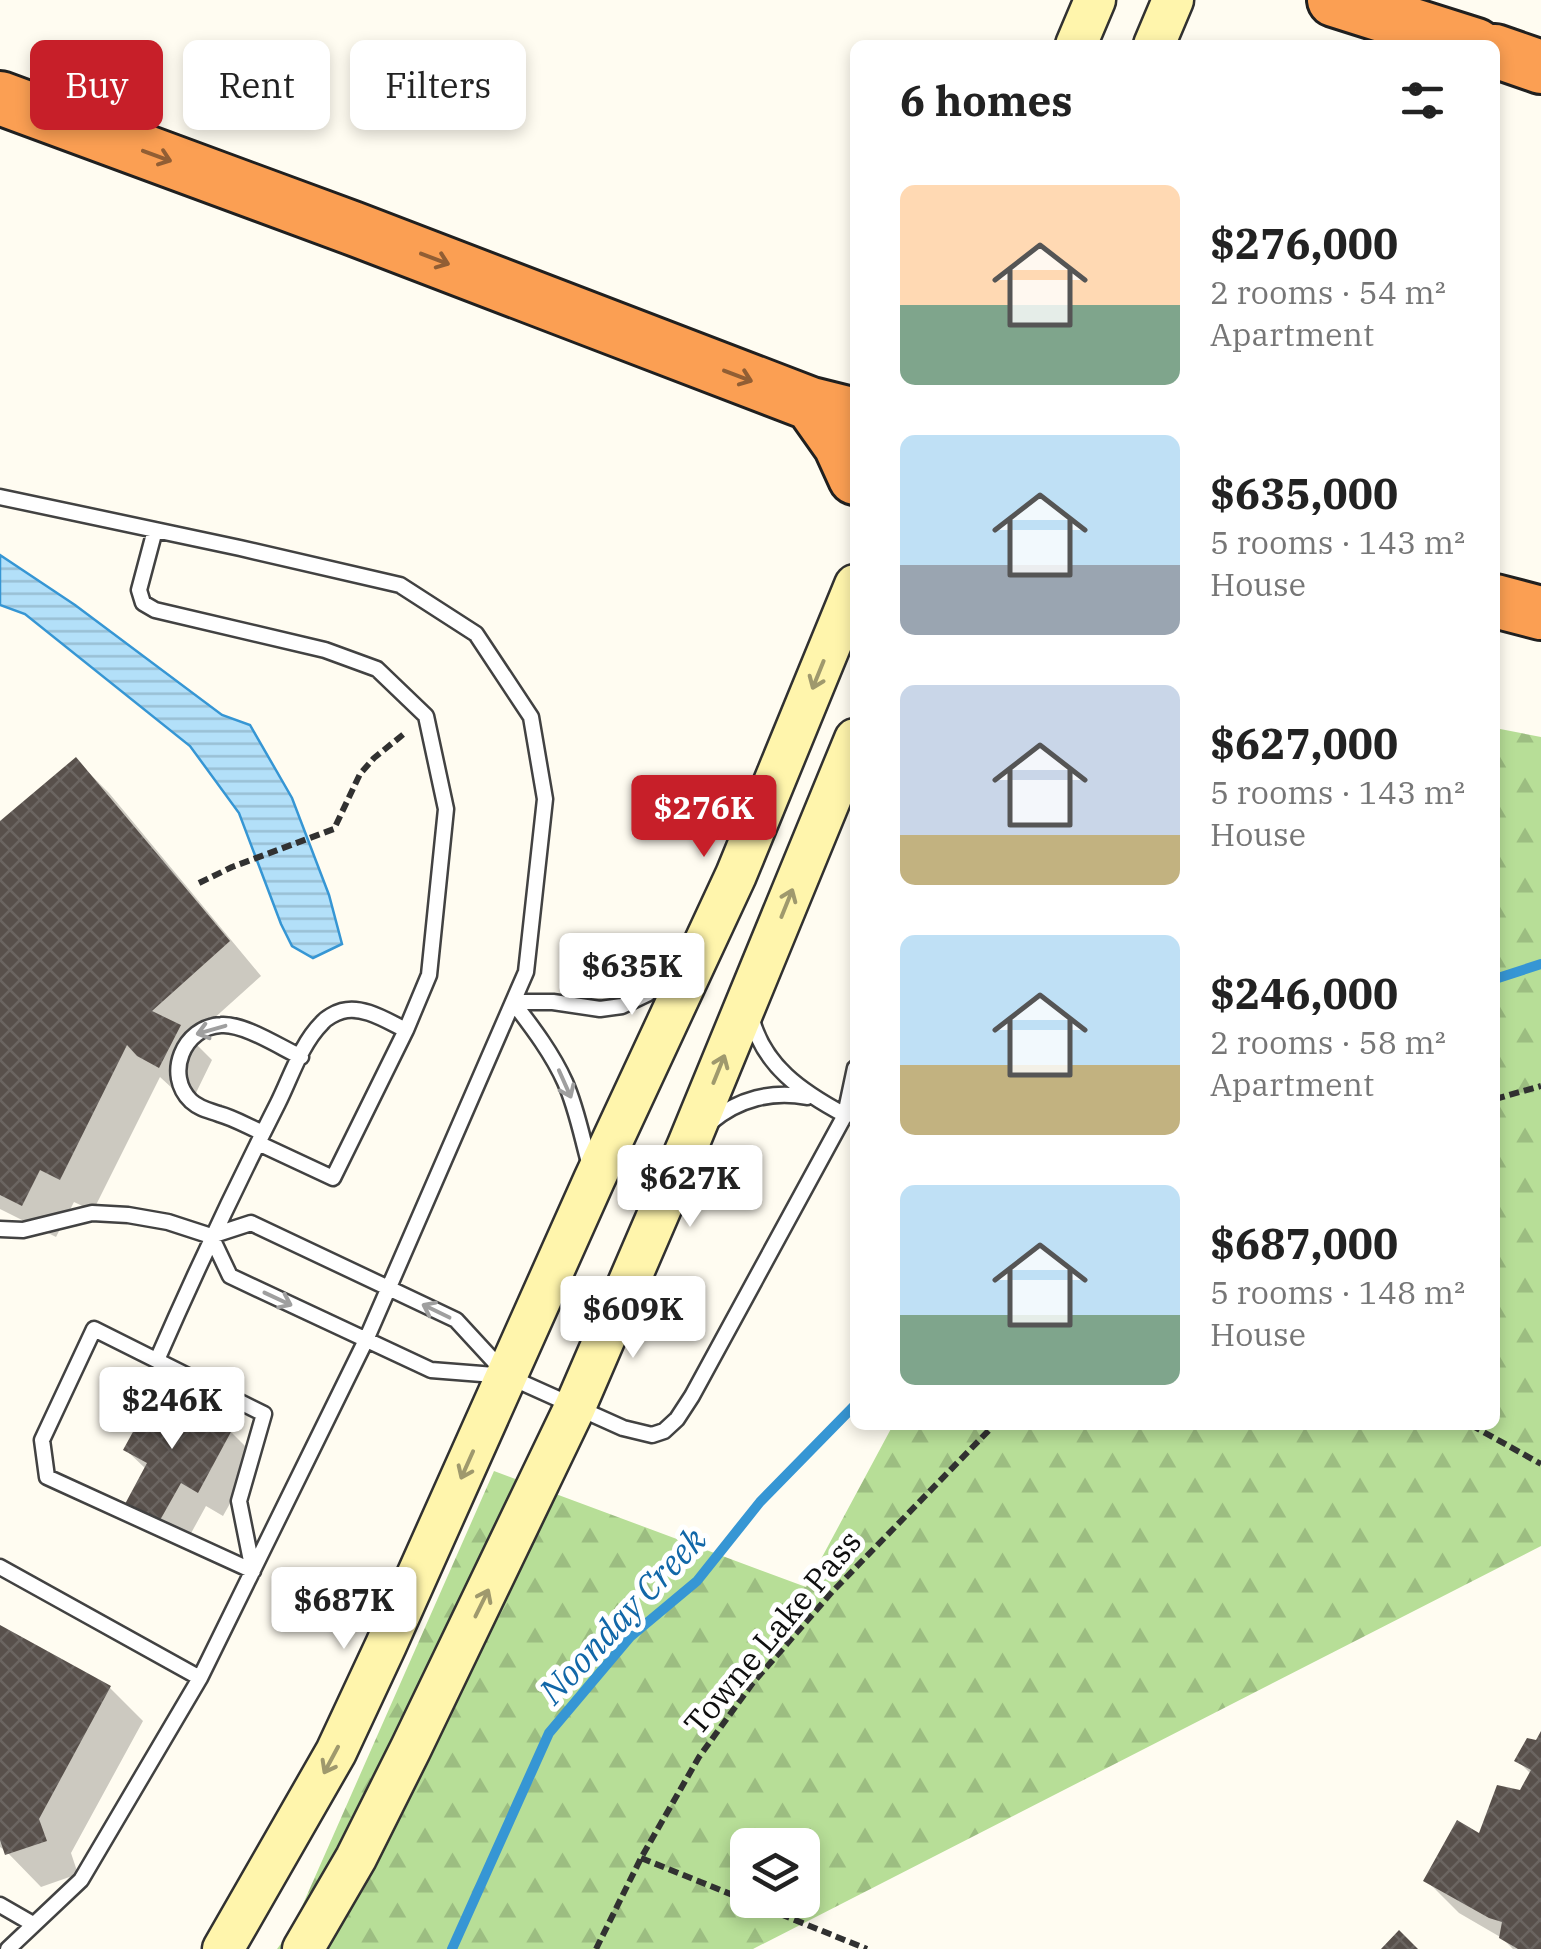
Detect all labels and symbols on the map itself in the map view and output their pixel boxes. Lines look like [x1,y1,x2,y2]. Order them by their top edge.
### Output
one-way arrow [141,148,172,166]
one-way arrow [419,252,449,270]
one-way arrow [722,368,753,386]
one-way arrow [808,659,826,690]
pin: $276K [634,775,774,860]
one-way arrow [779,888,797,919]
pin: $635K [562,933,702,1018]
one-way arrow [196,1022,228,1040]
one-way arrow [711,1055,729,1085]
one-way arrow [557,1068,575,1099]
pin: $627K [620,1145,760,1230]
pin: $609K [563,1276,703,1361]
one-way arrow [262,1290,292,1309]
one-way arrow [422,1300,452,1319]
pin: $246K [102,1367,242,1452]
one-way arrow [457,1449,475,1480]
water label: Noonday Creek [528,1517,716,1714]
street label: Towne Lake Pass [674,1521,870,1743]
pin: $687K [274,1567,414,1652]
one-way arrow [473,1588,492,1618]
one-way arrow [321,1744,340,1774]

